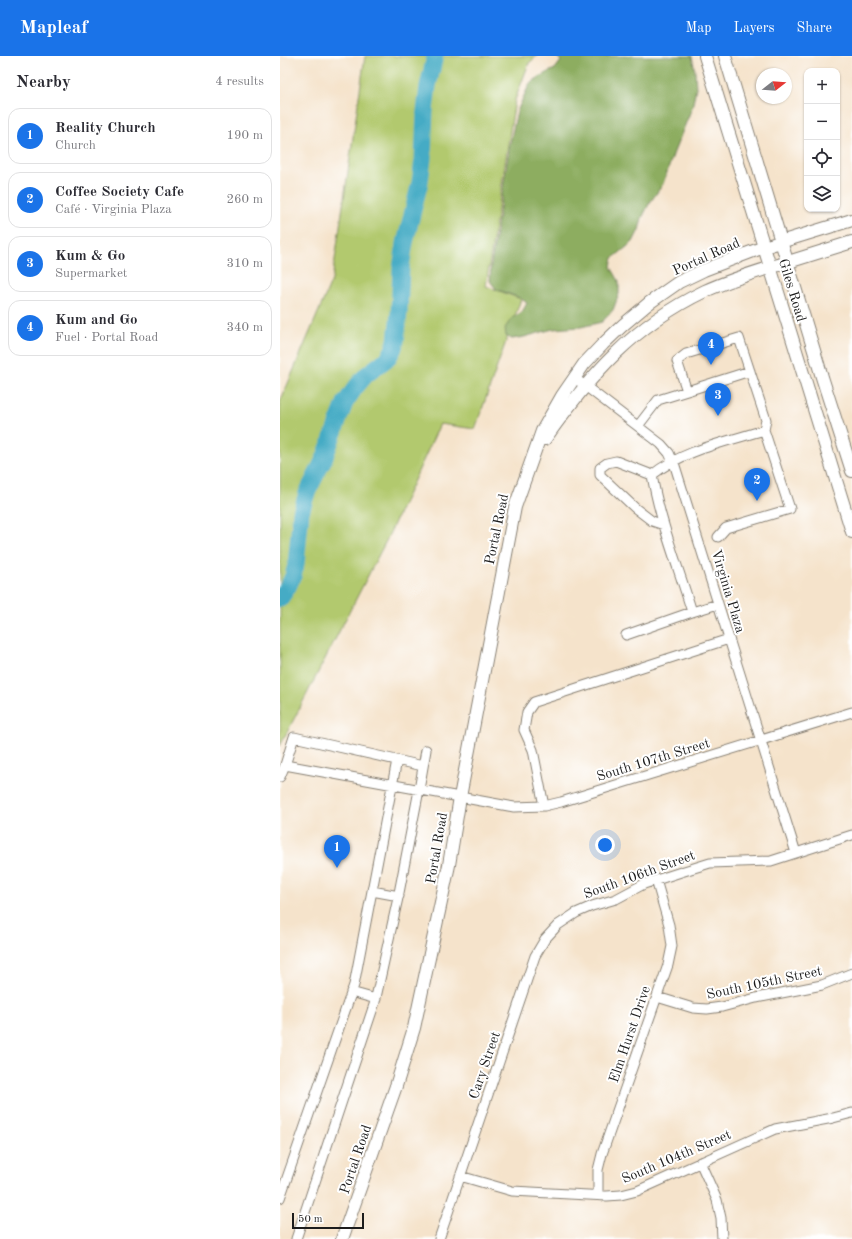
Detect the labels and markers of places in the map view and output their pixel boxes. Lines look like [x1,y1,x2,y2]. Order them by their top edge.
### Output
pin: 4 [698,332,724,365]
pin: 3 [705,383,731,416]
pin: 2 [744,468,770,501]
pin: 1 [324,835,350,868]

